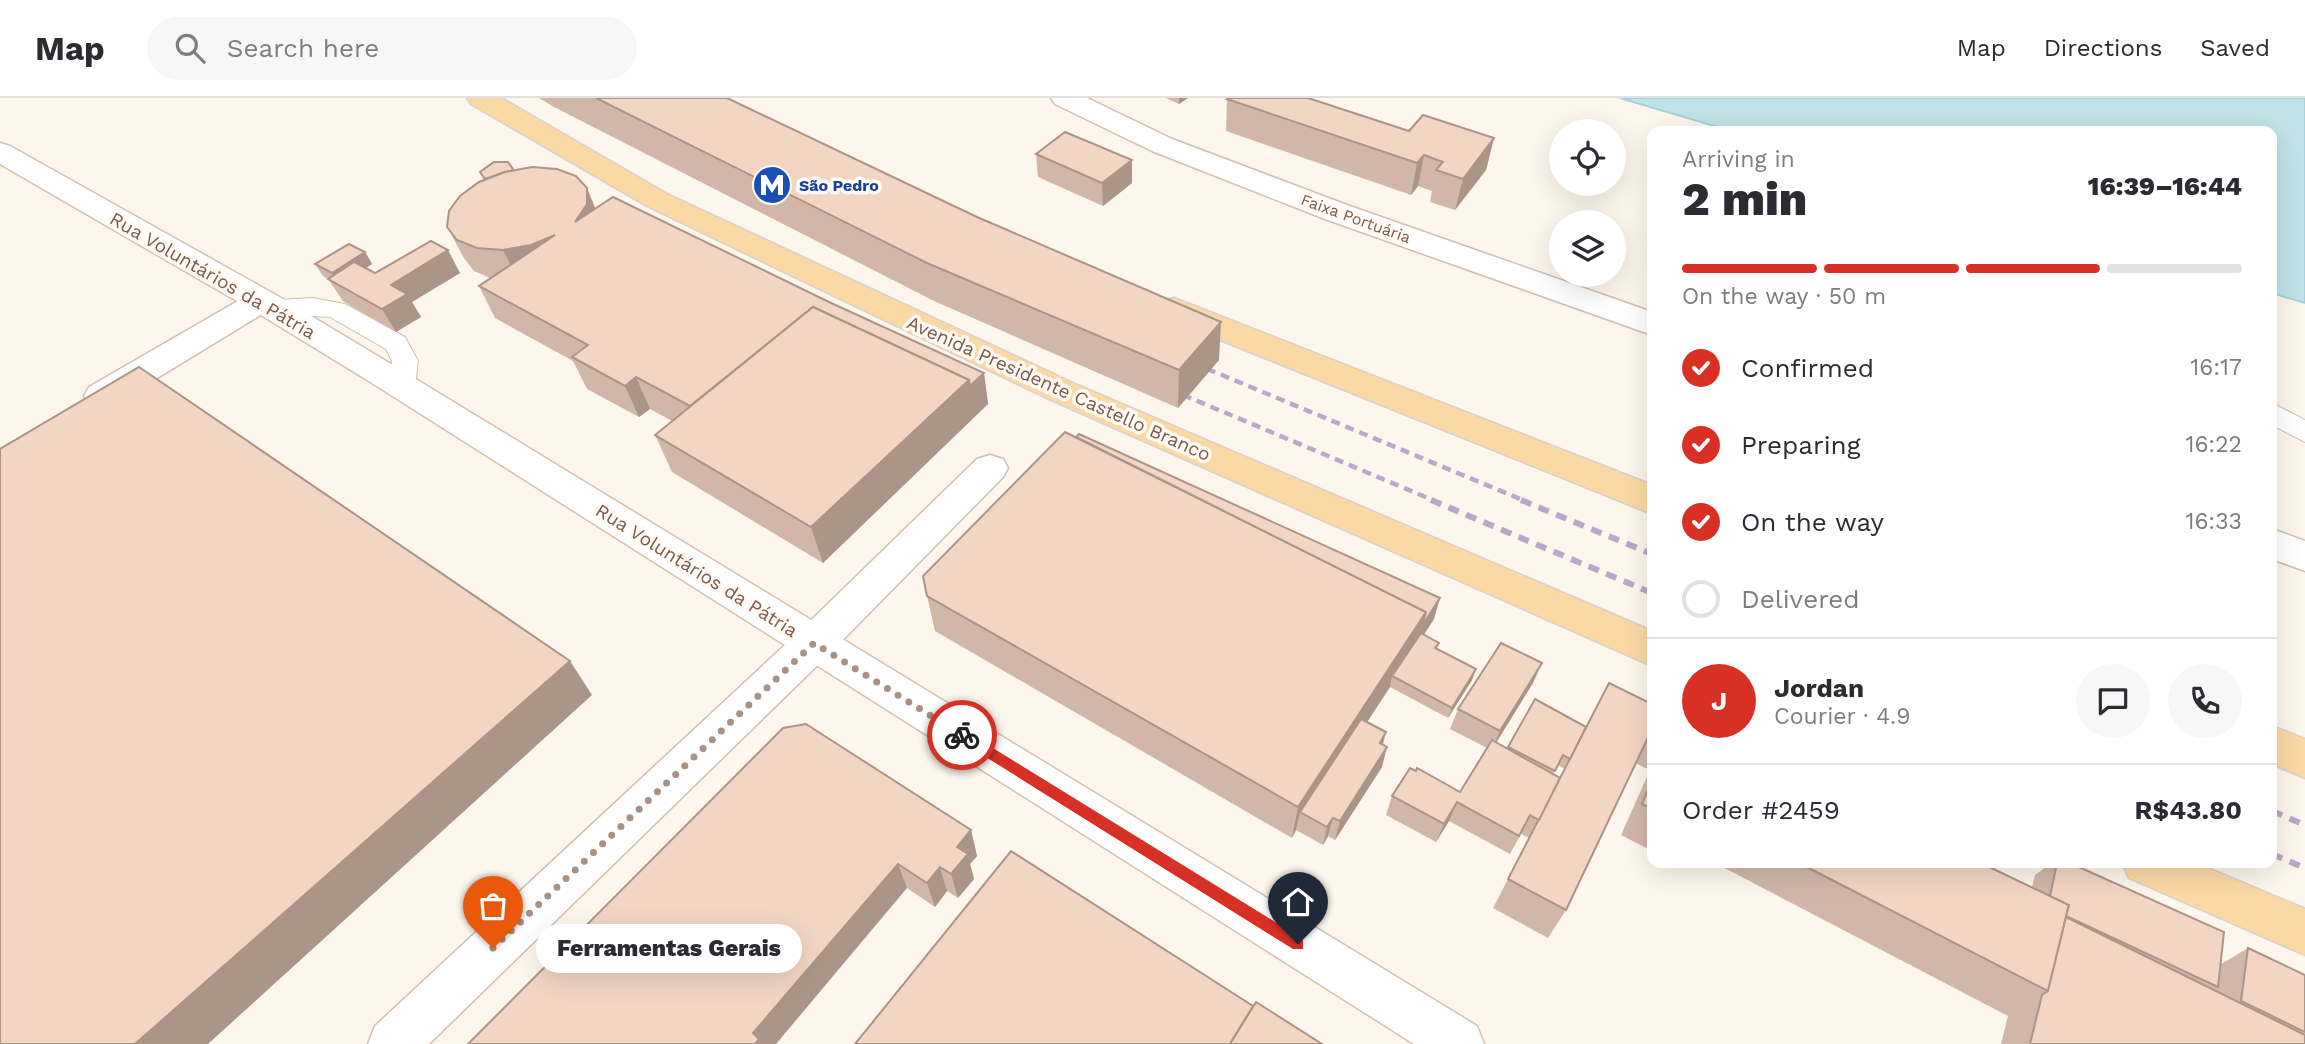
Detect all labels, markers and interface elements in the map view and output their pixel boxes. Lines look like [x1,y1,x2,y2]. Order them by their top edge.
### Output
search box [147,17,637,80]
text: Map [35,29,105,68]
icon: search [171,29,209,67]
text: Search here [227,33,379,63]
text: Map [1957,34,2006,62]
text: Directions [2044,34,2162,62]
text: Saved [2200,34,2270,62]
map controls [1549,119,1626,287]
button: locate [1549,119,1626,196]
text: Arriving in [1682,146,1795,173]
metro station icon: São Pedro [751,164,793,206]
text: 16:39–16:44 [2088,171,2242,201]
text: 2 min [1682,172,1807,226]
place label: São Pedro [799,176,879,195]
street label: Faixa Portuária [1298,190,1413,247]
street label: Rua Voluntários da Pátria [106,207,320,344]
button: layers [1549,210,1626,287]
text: On the way · 50 m [1682,283,1886,310]
street label: Avenida Presidente Castello Branco [903,311,1214,466]
icon: check [1682,349,1720,387]
text: Confirmed [1741,353,1874,383]
text: 16:17 [2190,354,2242,381]
icon: check [1682,426,1720,464]
text: Preparing [1741,430,1861,460]
text: 16:22 [2185,431,2242,458]
street label: Rua Voluntários da Pátria [591,499,802,642]
icon: check [1682,503,1720,541]
text: On the way [1741,507,1884,537]
text: 16:33 [2185,508,2242,535]
text: Delivered [1741,584,1860,614]
button: chat [2076,664,2150,738]
button: phone [2168,664,2242,738]
text: Jordan [1774,673,1864,703]
text: J [1711,686,1727,716]
courier [927,700,997,770]
text: Courier · 4.9 [1774,703,1910,730]
icon: bike [943,716,981,754]
text: Order #2459 [1682,795,1840,825]
text: R$43.80 [2135,795,2242,825]
pin [1268,872,1328,944]
pin [463,876,523,948]
icon: home [1279,883,1317,921]
icon: bag [474,887,512,925]
callout: Ferramentas Gerais [535,924,801,972]
text: Ferramentas Gerais [557,935,781,962]

